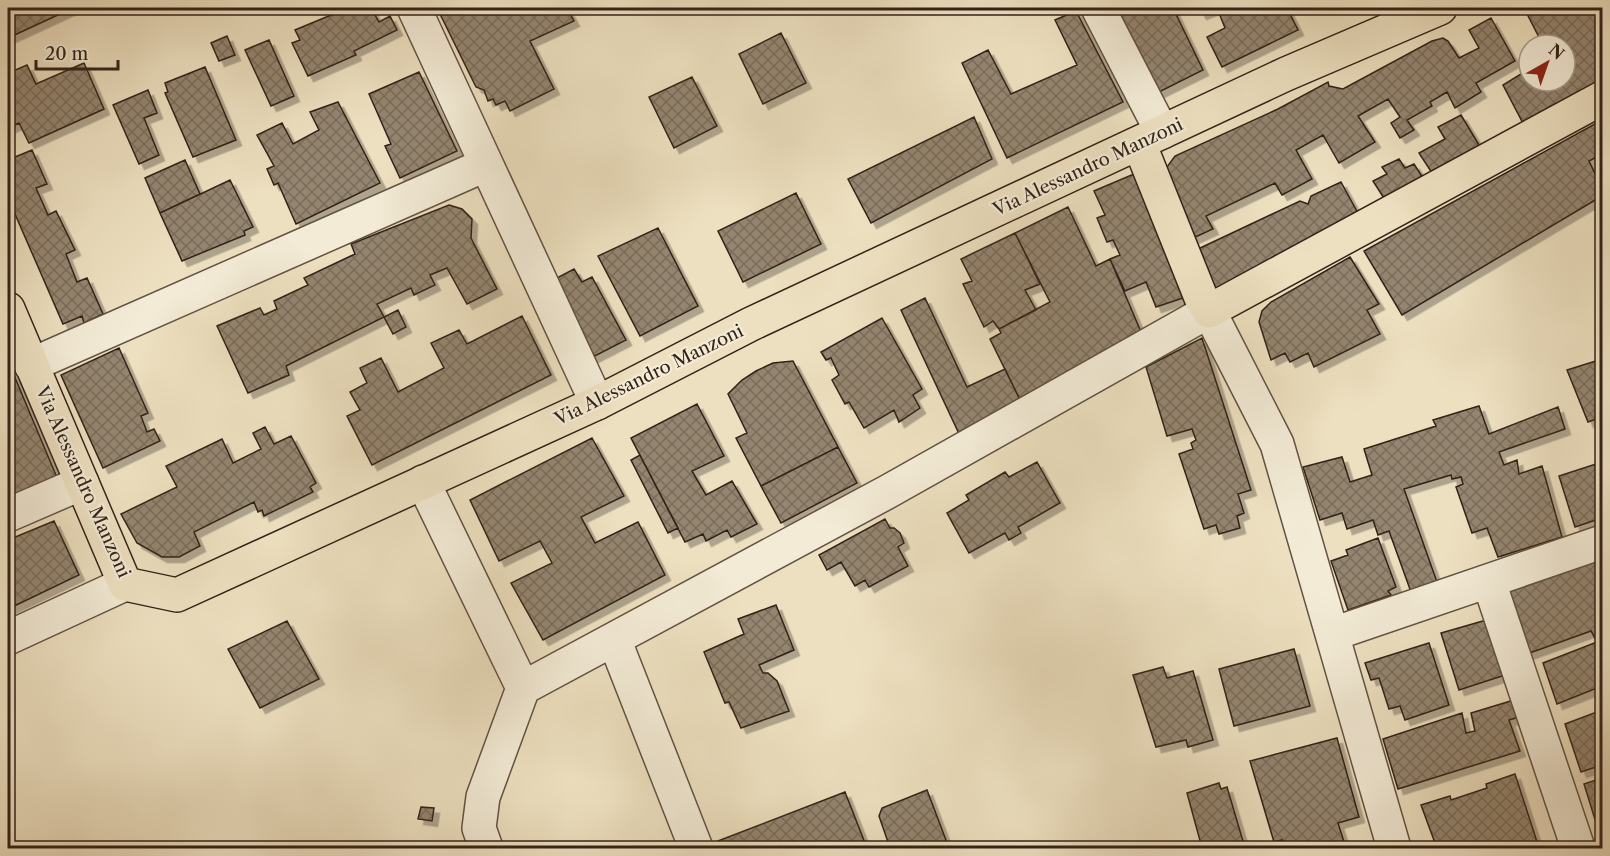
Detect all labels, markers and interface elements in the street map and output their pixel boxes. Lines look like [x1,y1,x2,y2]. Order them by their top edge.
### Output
scale bar [36,33,118,71]
north arrow [1517,33,1577,93]
text: N [1545,39,1568,64]
text: 20 m [45,43,89,65]
street label: Via Alessandro Manzoni [989,113,1187,221]
street label: Via Alessandro Manzoni [550,320,747,431]
street label: Via Alessandro Manzoni [30,382,135,582]

